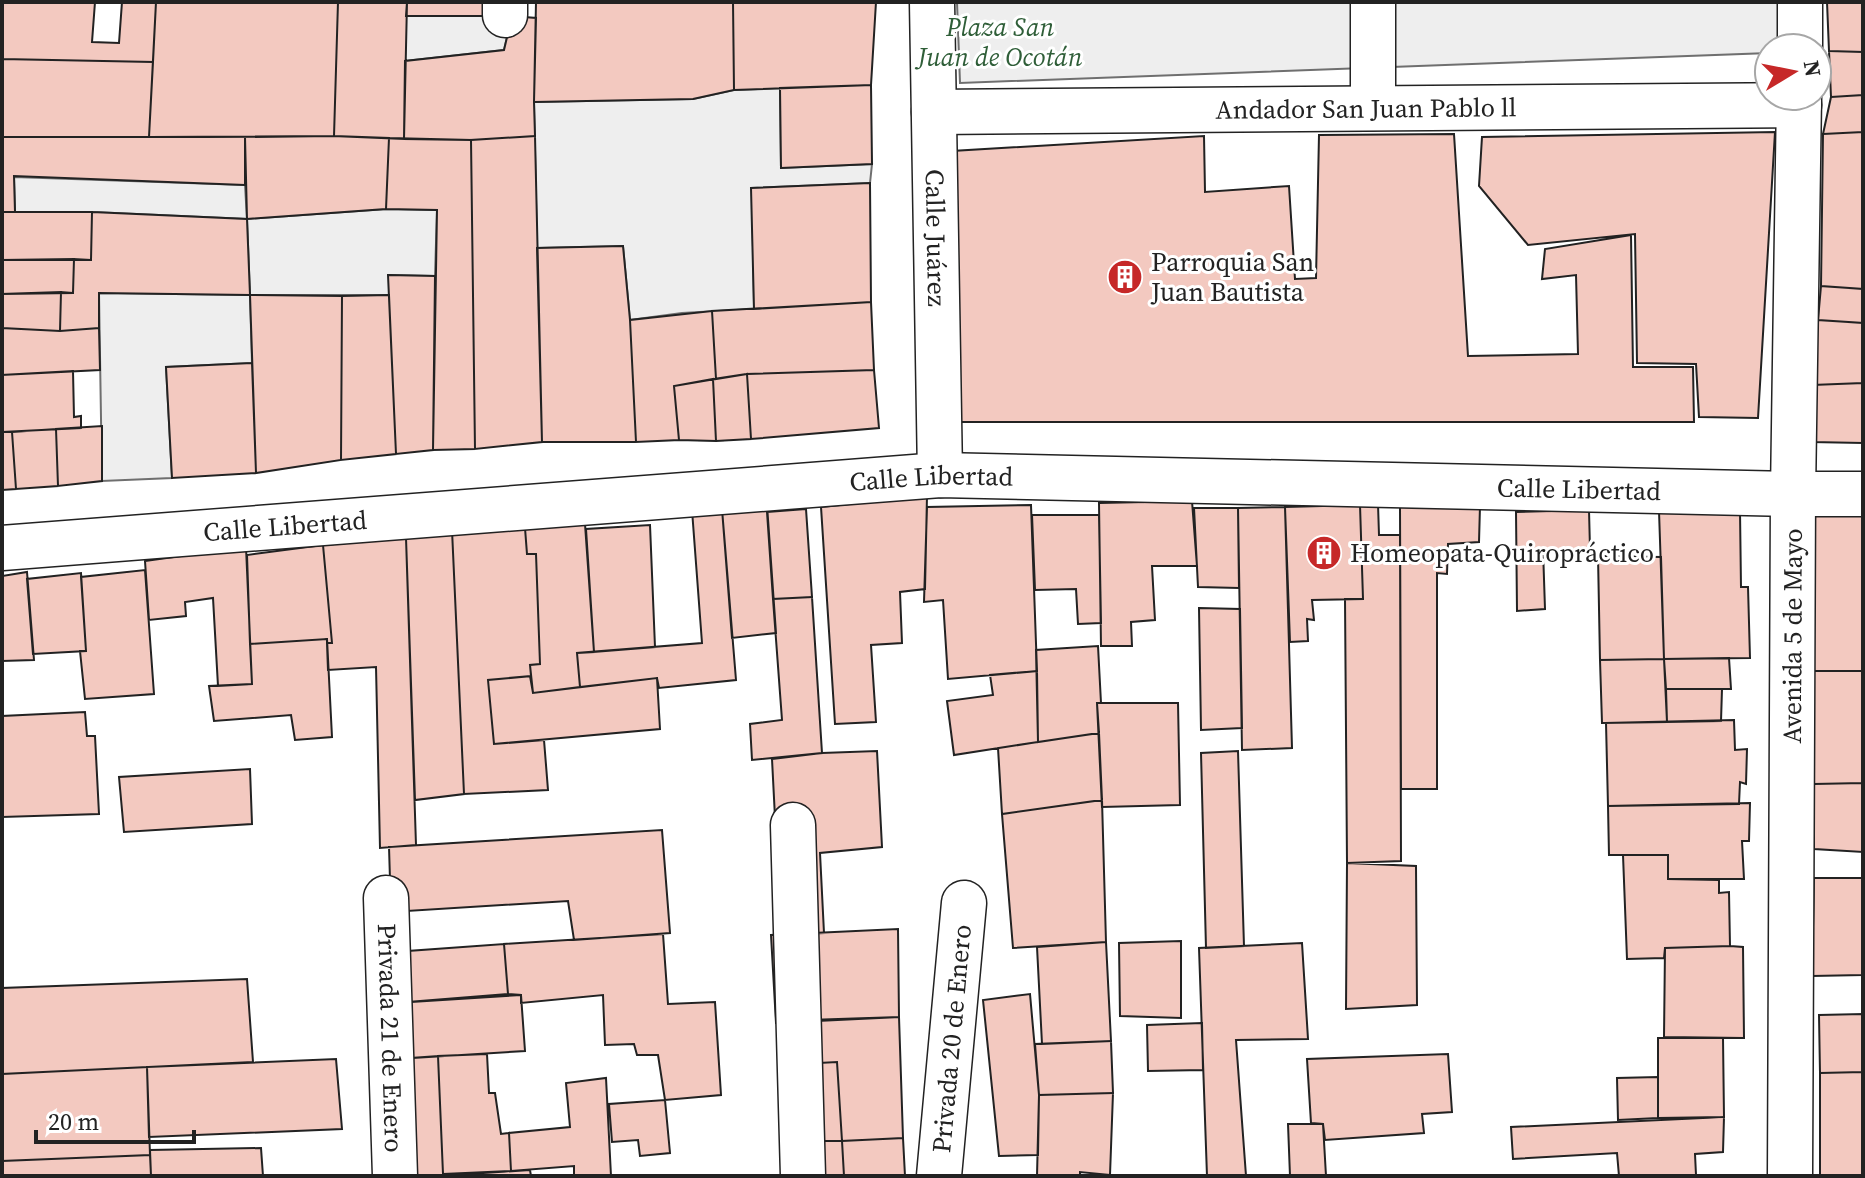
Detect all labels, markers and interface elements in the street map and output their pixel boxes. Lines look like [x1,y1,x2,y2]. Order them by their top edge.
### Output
park label: Plaza San Juan de Ocotán [915,9,1083,75]
north arrow [1753,32,1833,112]
text: N [1797,58,1829,79]
street label: Andador San Juan Pablo ll [1215,89,1517,128]
street label: Calle Juárez [917,169,955,307]
place label: Parroquia San Juan Bautista [1150,244,1314,310]
building icon: Parroquia San Juan Bautista [1106,258,1144,296]
street label: Calle Libertad [848,457,1014,500]
street label: Calle Libertad [1497,469,1662,509]
street label: Calle Libertad [202,502,369,550]
street label: Avenida 5 de Mayo [1774,528,1811,744]
building icon: Homeopata-Quiropráctico [1305,534,1343,572]
place label: Homeopata-Quiropráctico [1350,535,1654,571]
street label: Privada 21 de Enero [369,923,412,1153]
street label: Privada 20 de Enero [923,923,980,1154]
scale bar [36,1094,194,1144]
text: 20 m [48,1105,99,1138]

